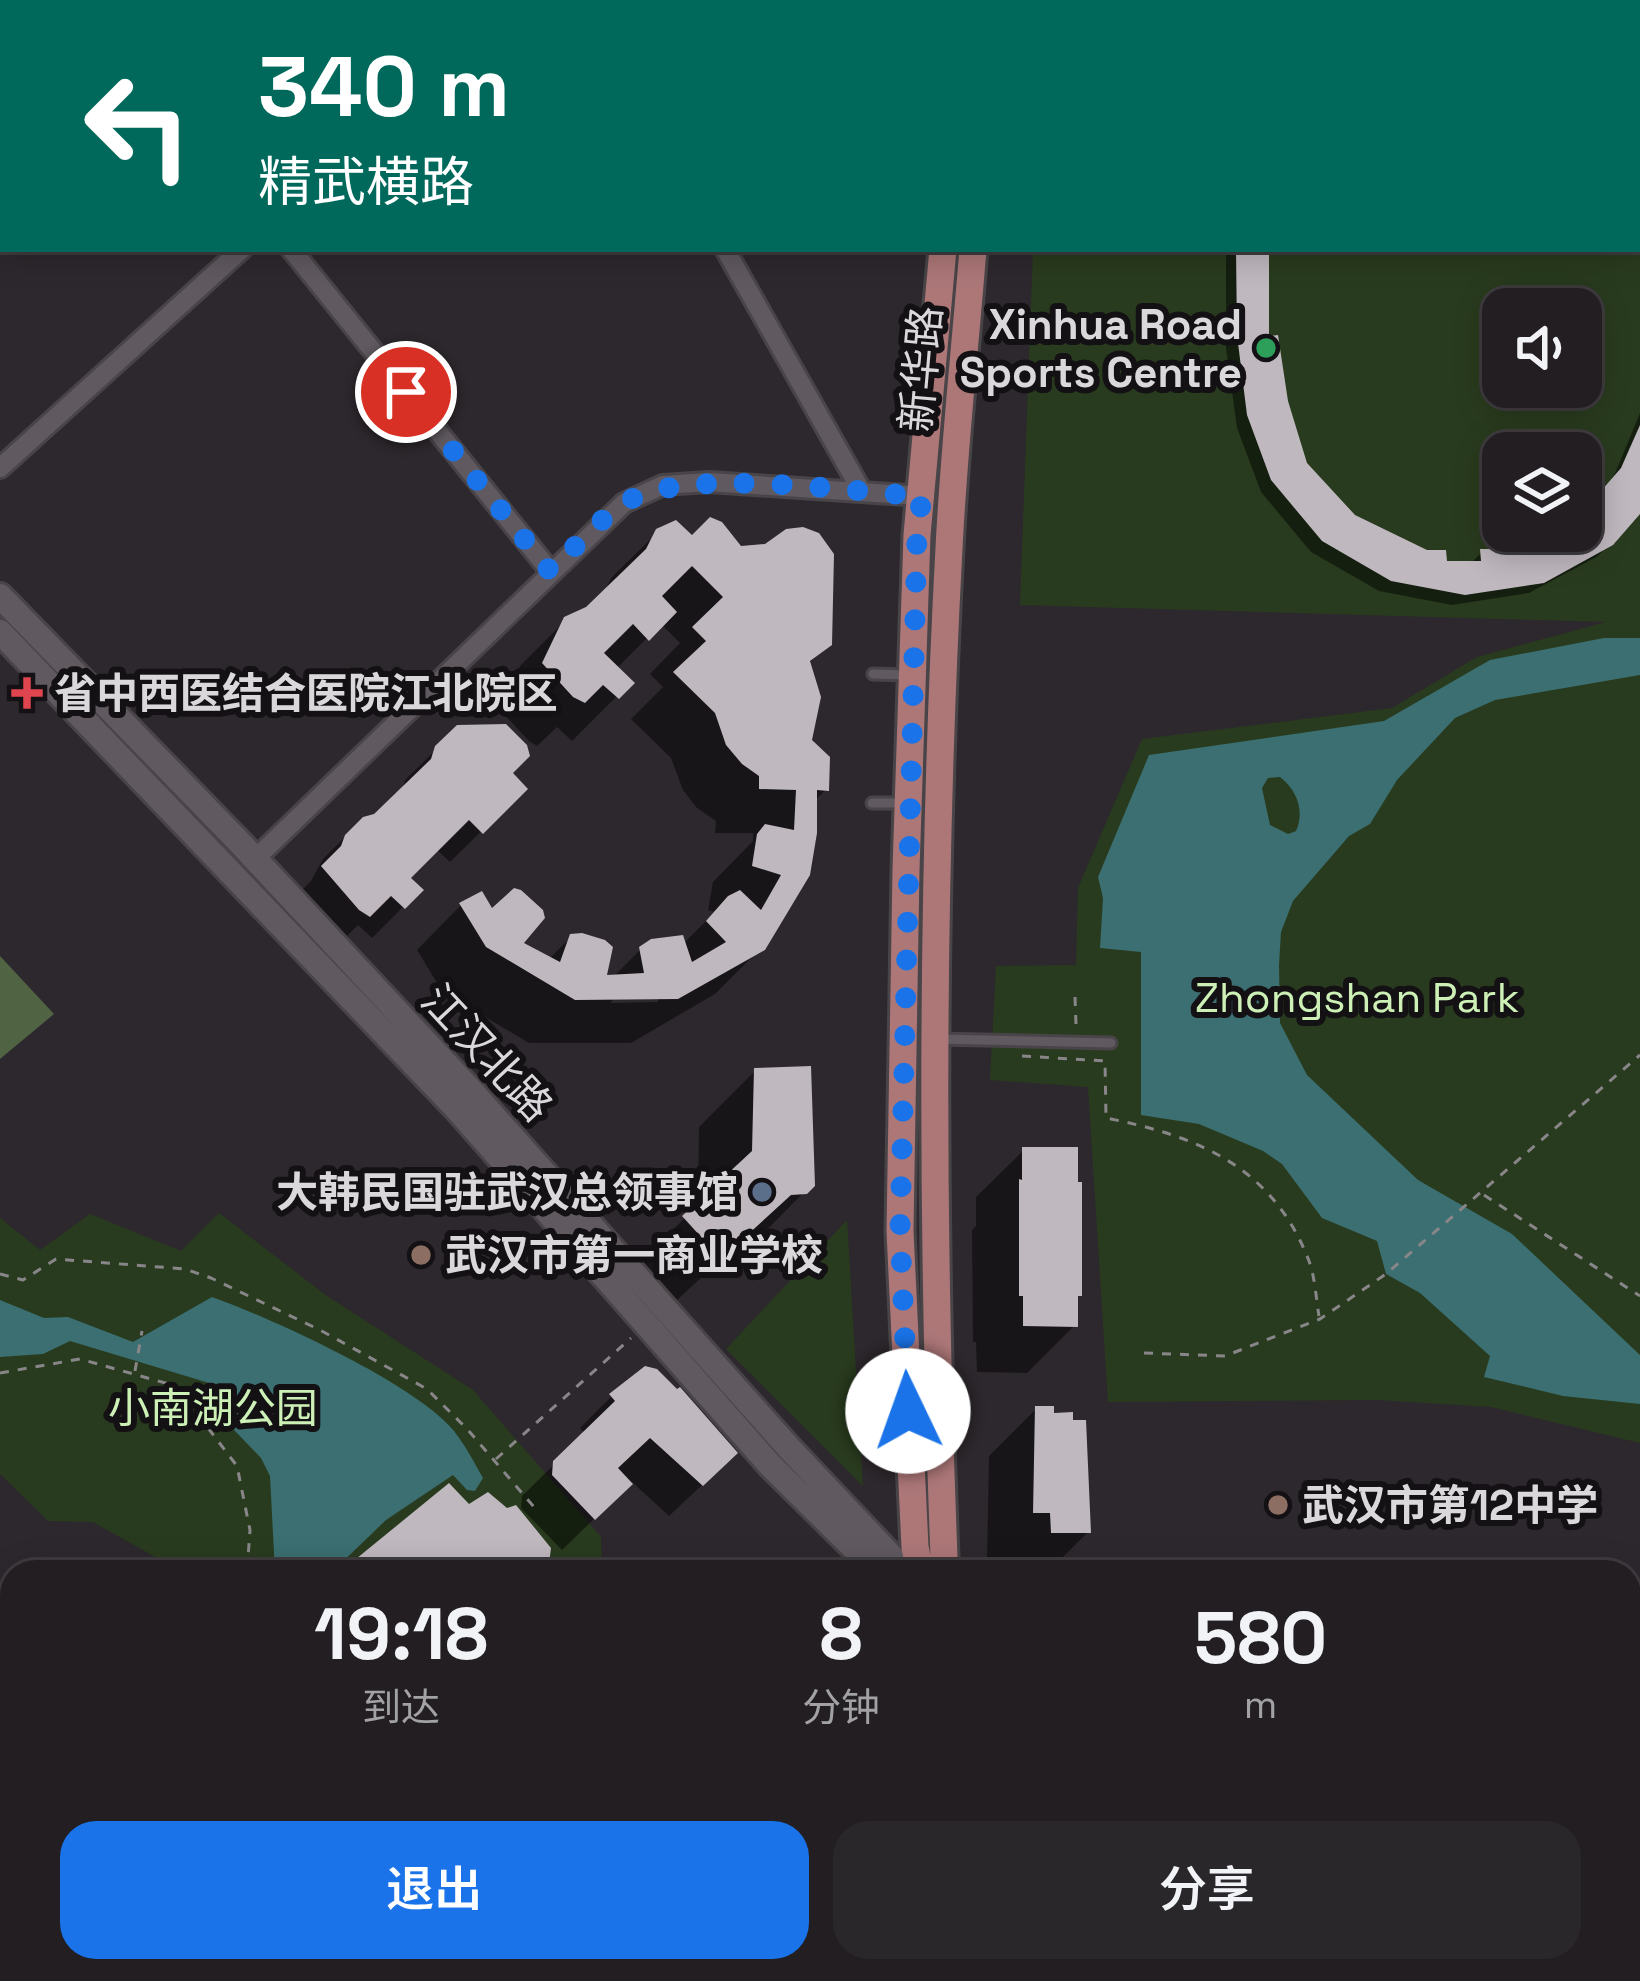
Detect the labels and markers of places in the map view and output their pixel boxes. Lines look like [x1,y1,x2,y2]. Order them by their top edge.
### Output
place label: Xinhua Road Sports Centre [960,298,1242,399]
marker: Xinhua Road Sports Centre [1253,335,1279,361]
pin [355,341,457,443]
place label: 省中西医结合医院江北院区 [54,667,558,720]
marker: 省中西医结合医院江北院区 [11,677,43,709]
place label: 大韩民国驻武汉总领事馆 [276,1166,738,1219]
marker: 大韩民国驻武汉总领事馆 [749,1179,775,1205]
place label: 武汉市第一商业学校 [445,1229,823,1282]
marker: 武汉市第一商业学校 [408,1242,434,1268]
place label: 武汉市第12中学 [1302,1479,1598,1532]
marker: 武汉市第12中学 [1265,1492,1291,1518]

